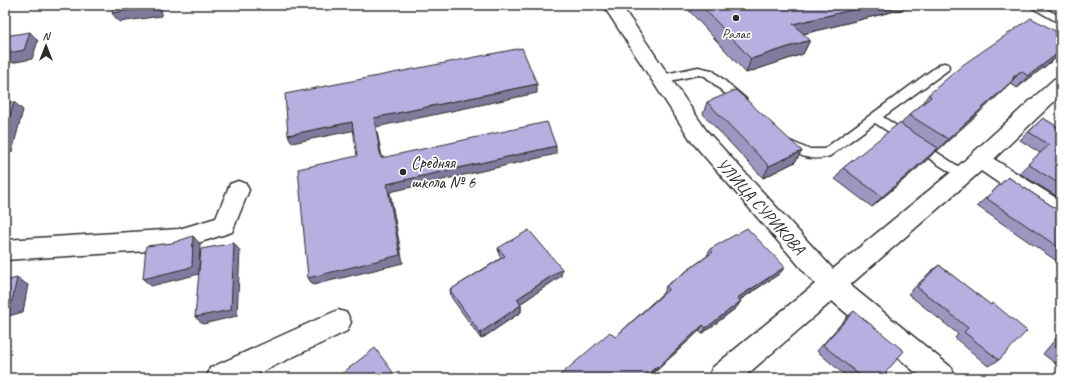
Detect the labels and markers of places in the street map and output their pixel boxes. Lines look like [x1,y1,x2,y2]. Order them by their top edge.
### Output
marker: Ралас [731,13,741,23]
place label: Ралас [722,25,751,42]
place label: Средняя школа № 6 [411,152,476,193]
marker: Средняя школа № 6 [398,167,408,177]

